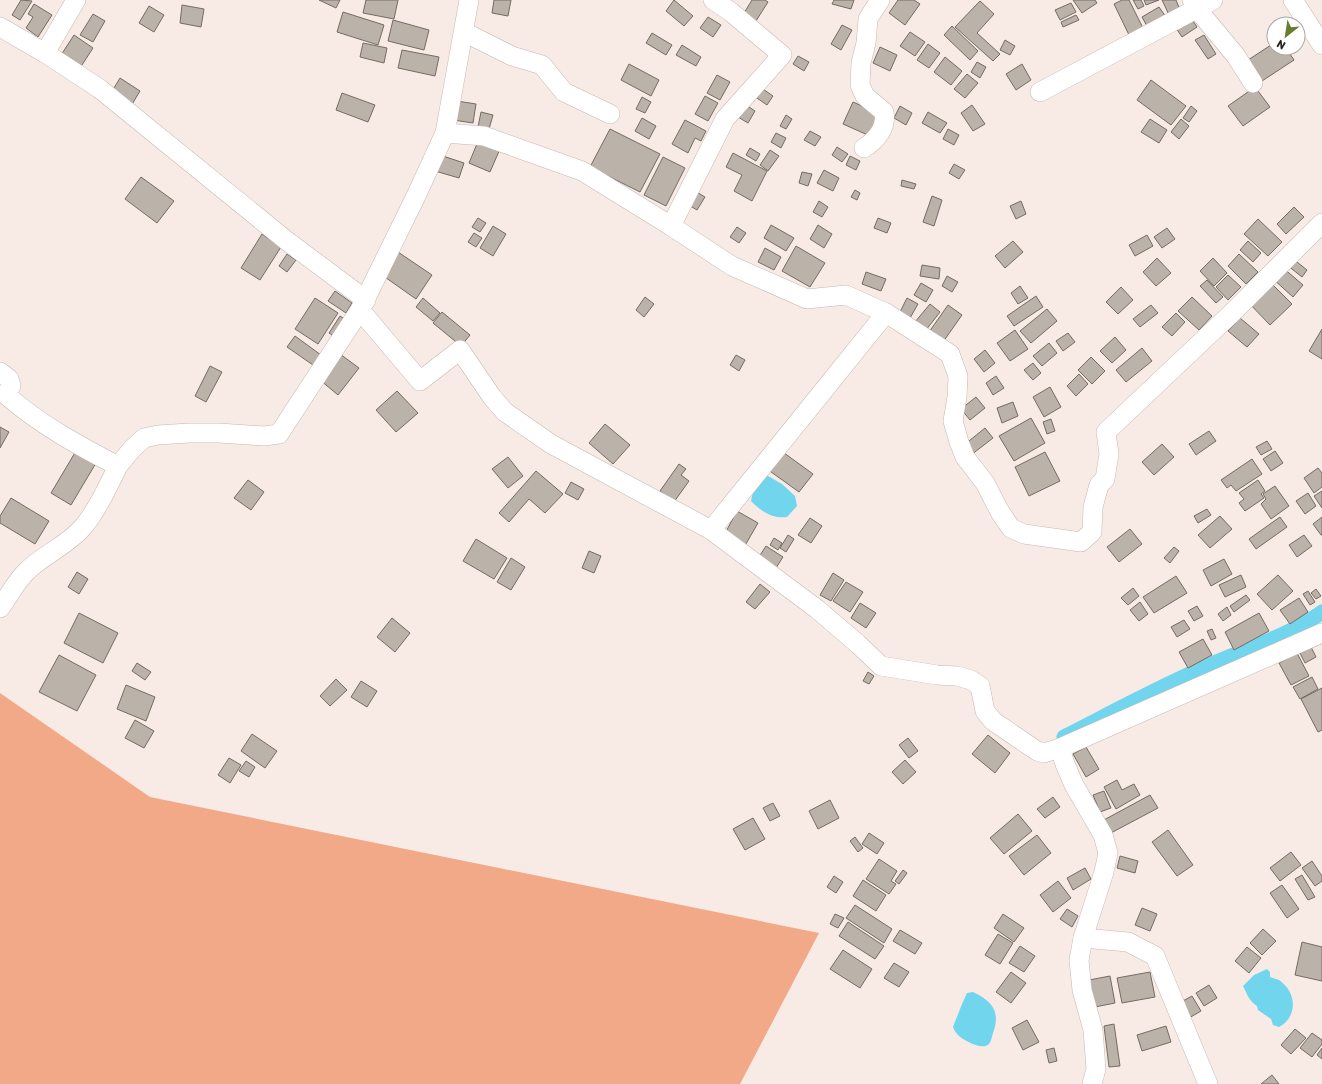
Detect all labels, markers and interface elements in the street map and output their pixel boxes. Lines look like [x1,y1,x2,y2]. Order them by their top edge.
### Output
north arrow [1266,16,1306,56]
text: N [1275,37,1288,52]

